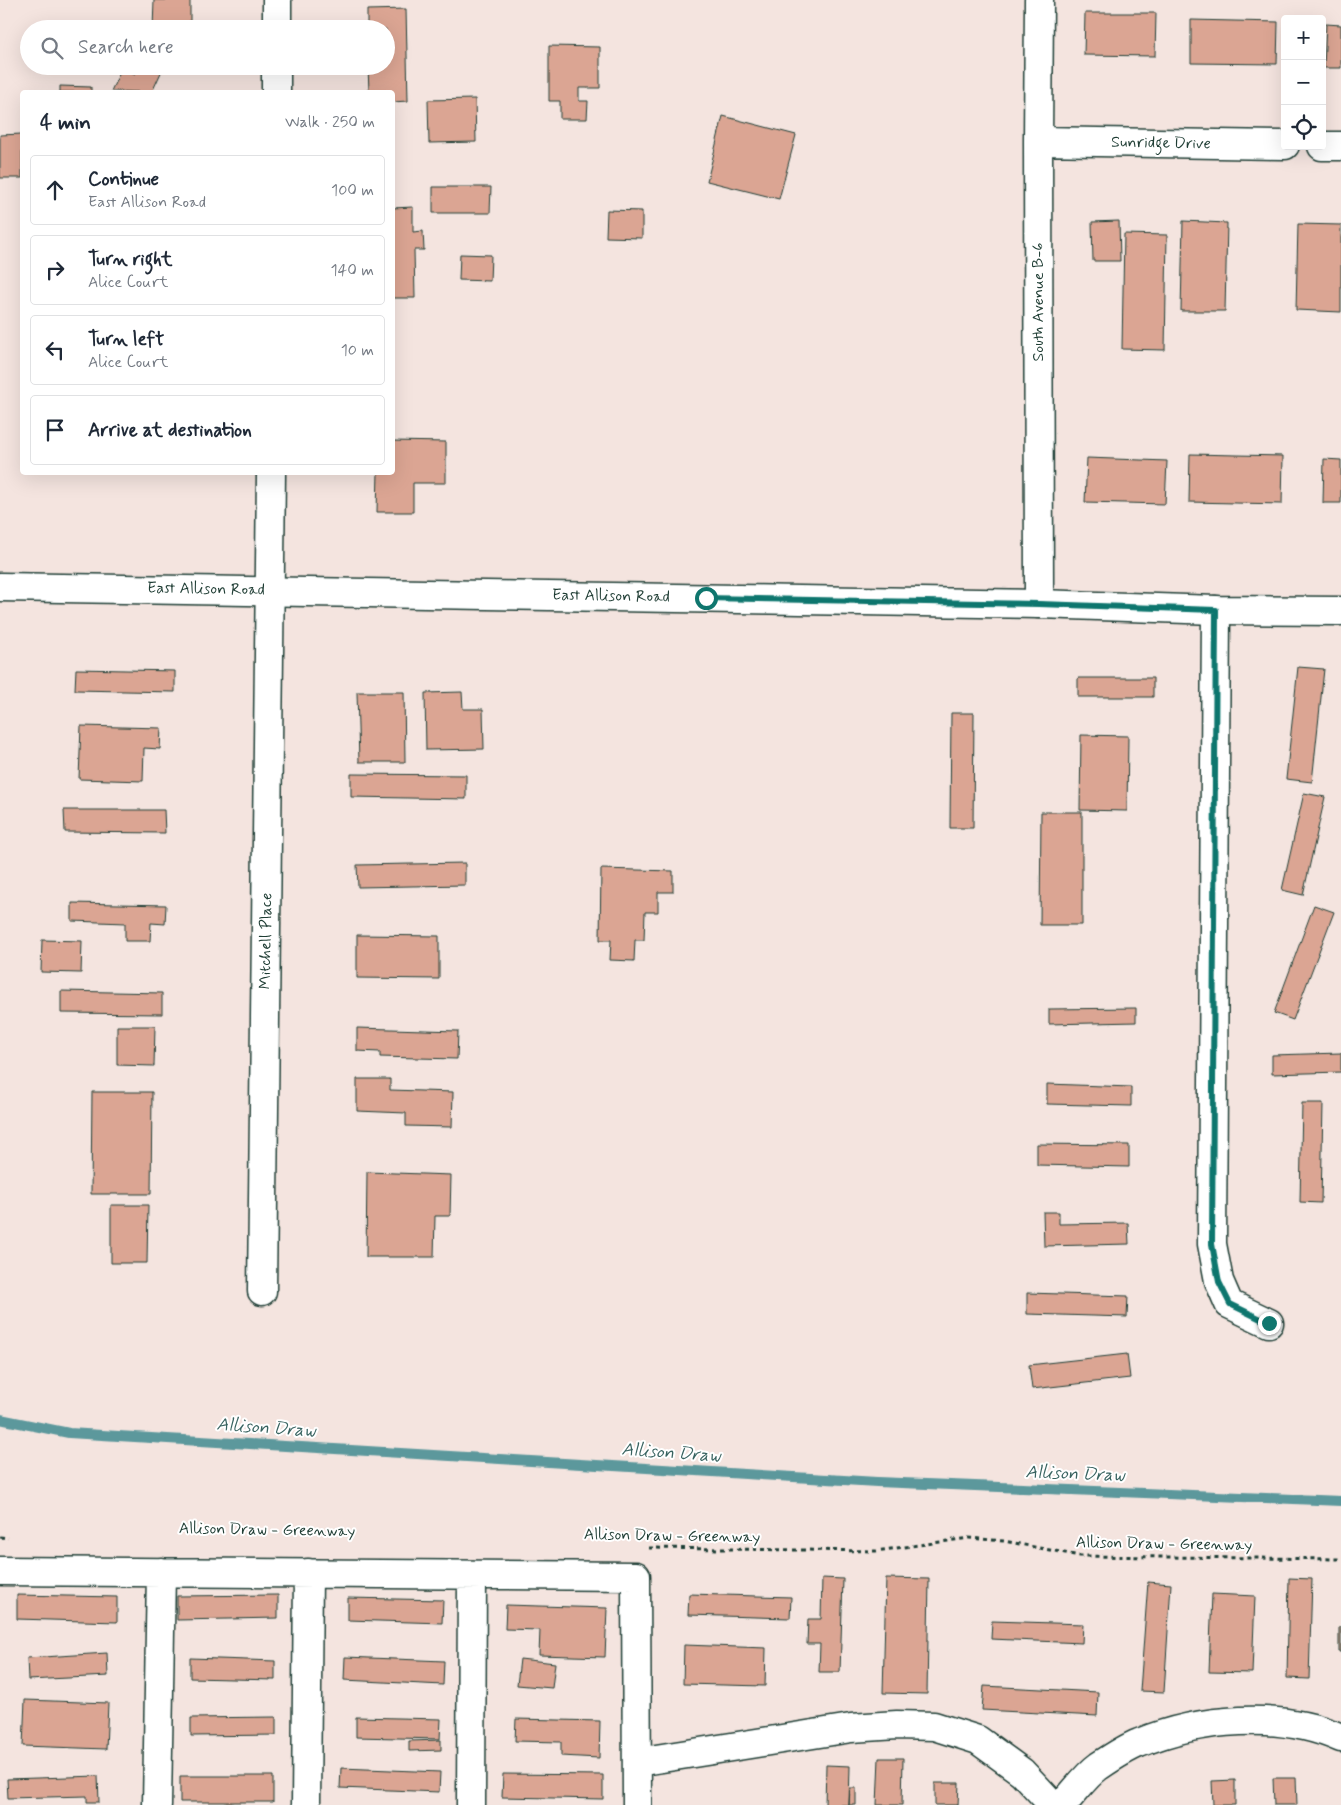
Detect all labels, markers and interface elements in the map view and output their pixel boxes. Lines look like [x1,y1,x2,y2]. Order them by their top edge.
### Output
map controls [1281,15,1326,150]
button: + [1281,15,1326,60]
search box [20,20,395,75]
icon: search [38,34,66,62]
text: Search here [78,35,174,60]
button: − [1281,60,1326,105]
button: locate [1281,105,1326,150]
text: 4 min [40,109,91,137]
text: Walk · 250 m [285,112,375,133]
street label: Sunridge Drive [1111,132,1211,155]
text: Continue [88,167,159,192]
icon: ahead [41,176,69,204]
text: 100 m [331,180,374,201]
text: East Allison Road [88,192,206,213]
street label: South Avenue B-6 [1028,242,1049,362]
text: Turn right [88,247,172,272]
icon: right [41,256,69,284]
text: 140 m [330,260,374,281]
text: Alice Court [88,272,169,293]
text: Turn left [88,327,164,352]
icon: left [41,336,69,364]
text: 10 m [341,340,374,361]
text: Alice Court [88,352,169,373]
icon: arrive [41,416,69,444]
text: Arrive at destination [88,418,252,443]
street label: East Allison Road [147,577,265,601]
street label: East Allison Road [552,584,670,608]
route start [695,587,718,610]
street label: Mitchell Place [255,893,277,989]
route end [1258,1312,1281,1335]
water label: Allison Draw [216,1413,317,1444]
water label: Allison Draw [621,1438,722,1469]
water label: Allison Draw [1025,1460,1126,1488]
street label: Allison Draw - Greenway [179,1518,355,1542]
street label: Allison Draw - Greenway [584,1524,760,1548]
street label: Allison Draw - Greenway [1076,1532,1252,1556]

